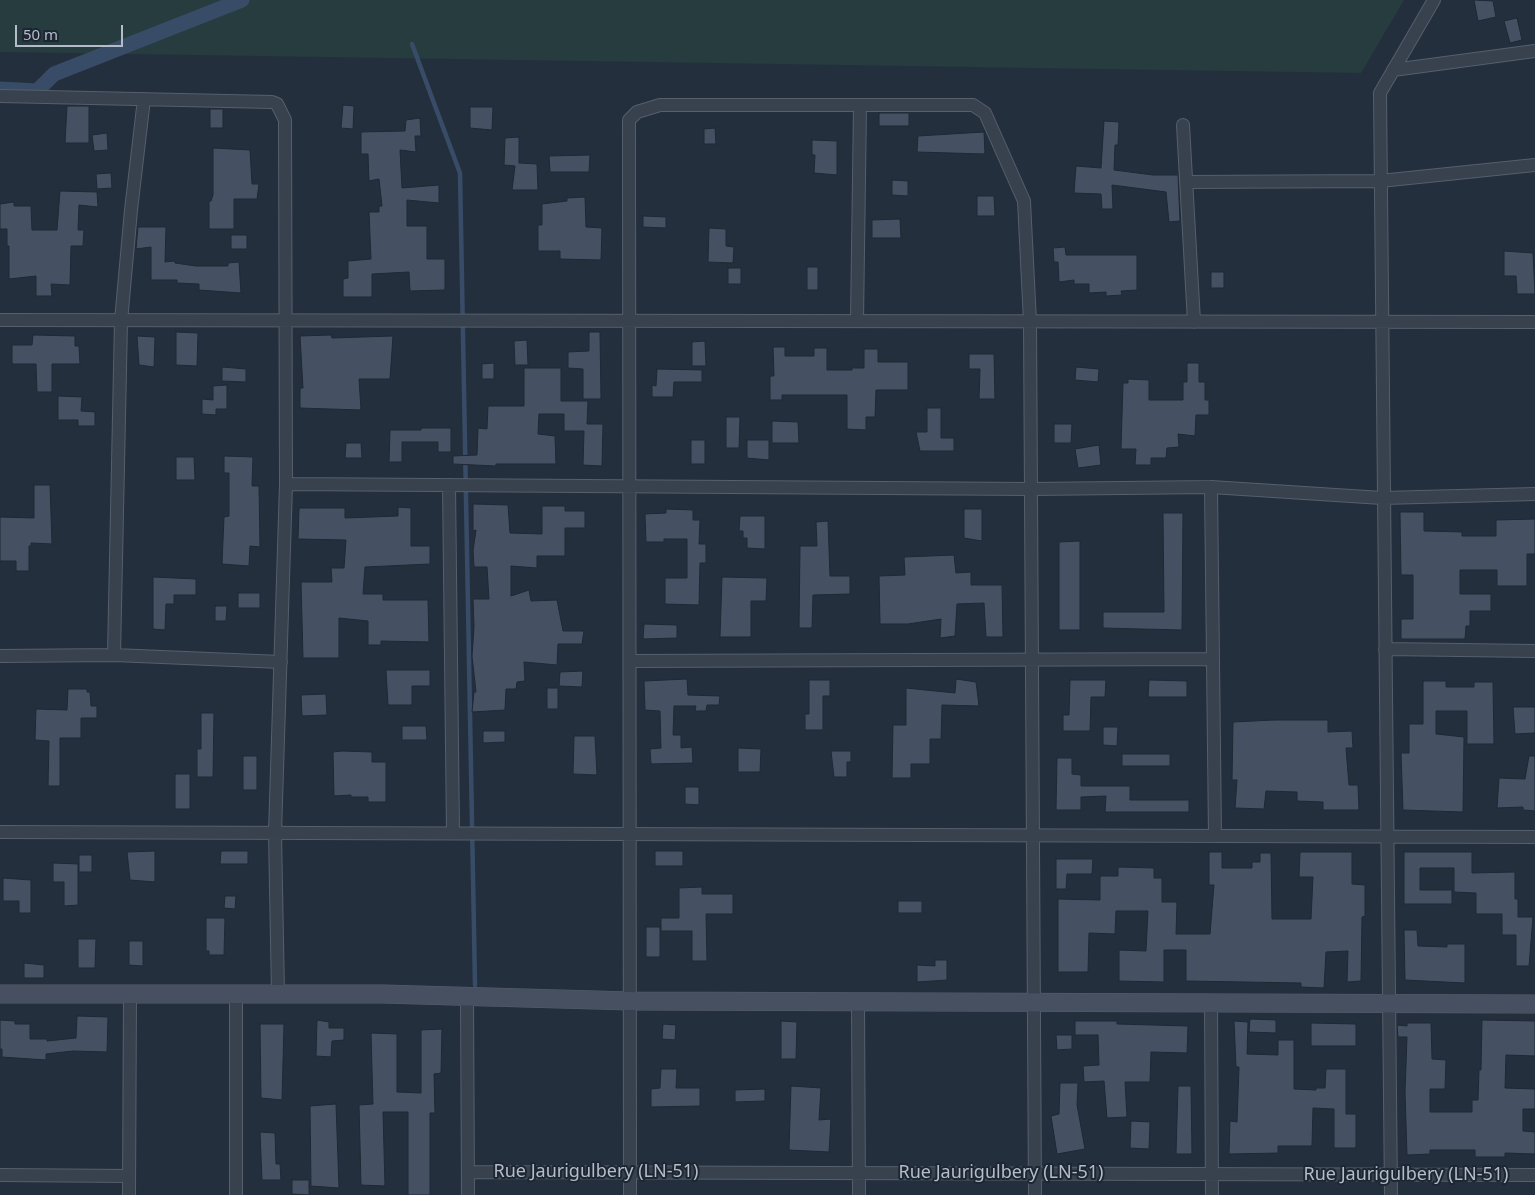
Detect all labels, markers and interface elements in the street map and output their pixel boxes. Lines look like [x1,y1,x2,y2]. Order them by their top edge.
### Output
scale bar [18,15,125,47]
text: 50 m [23,24,58,44]
street label: Rue Jaurigulbery (LN-51) [493,1161,699,1183]
street label: Rue Jaurigulbery (LN-51) [898,1162,1104,1184]
street label: Rue Jaurigulbery (LN-51) [1303,1164,1509,1186]

